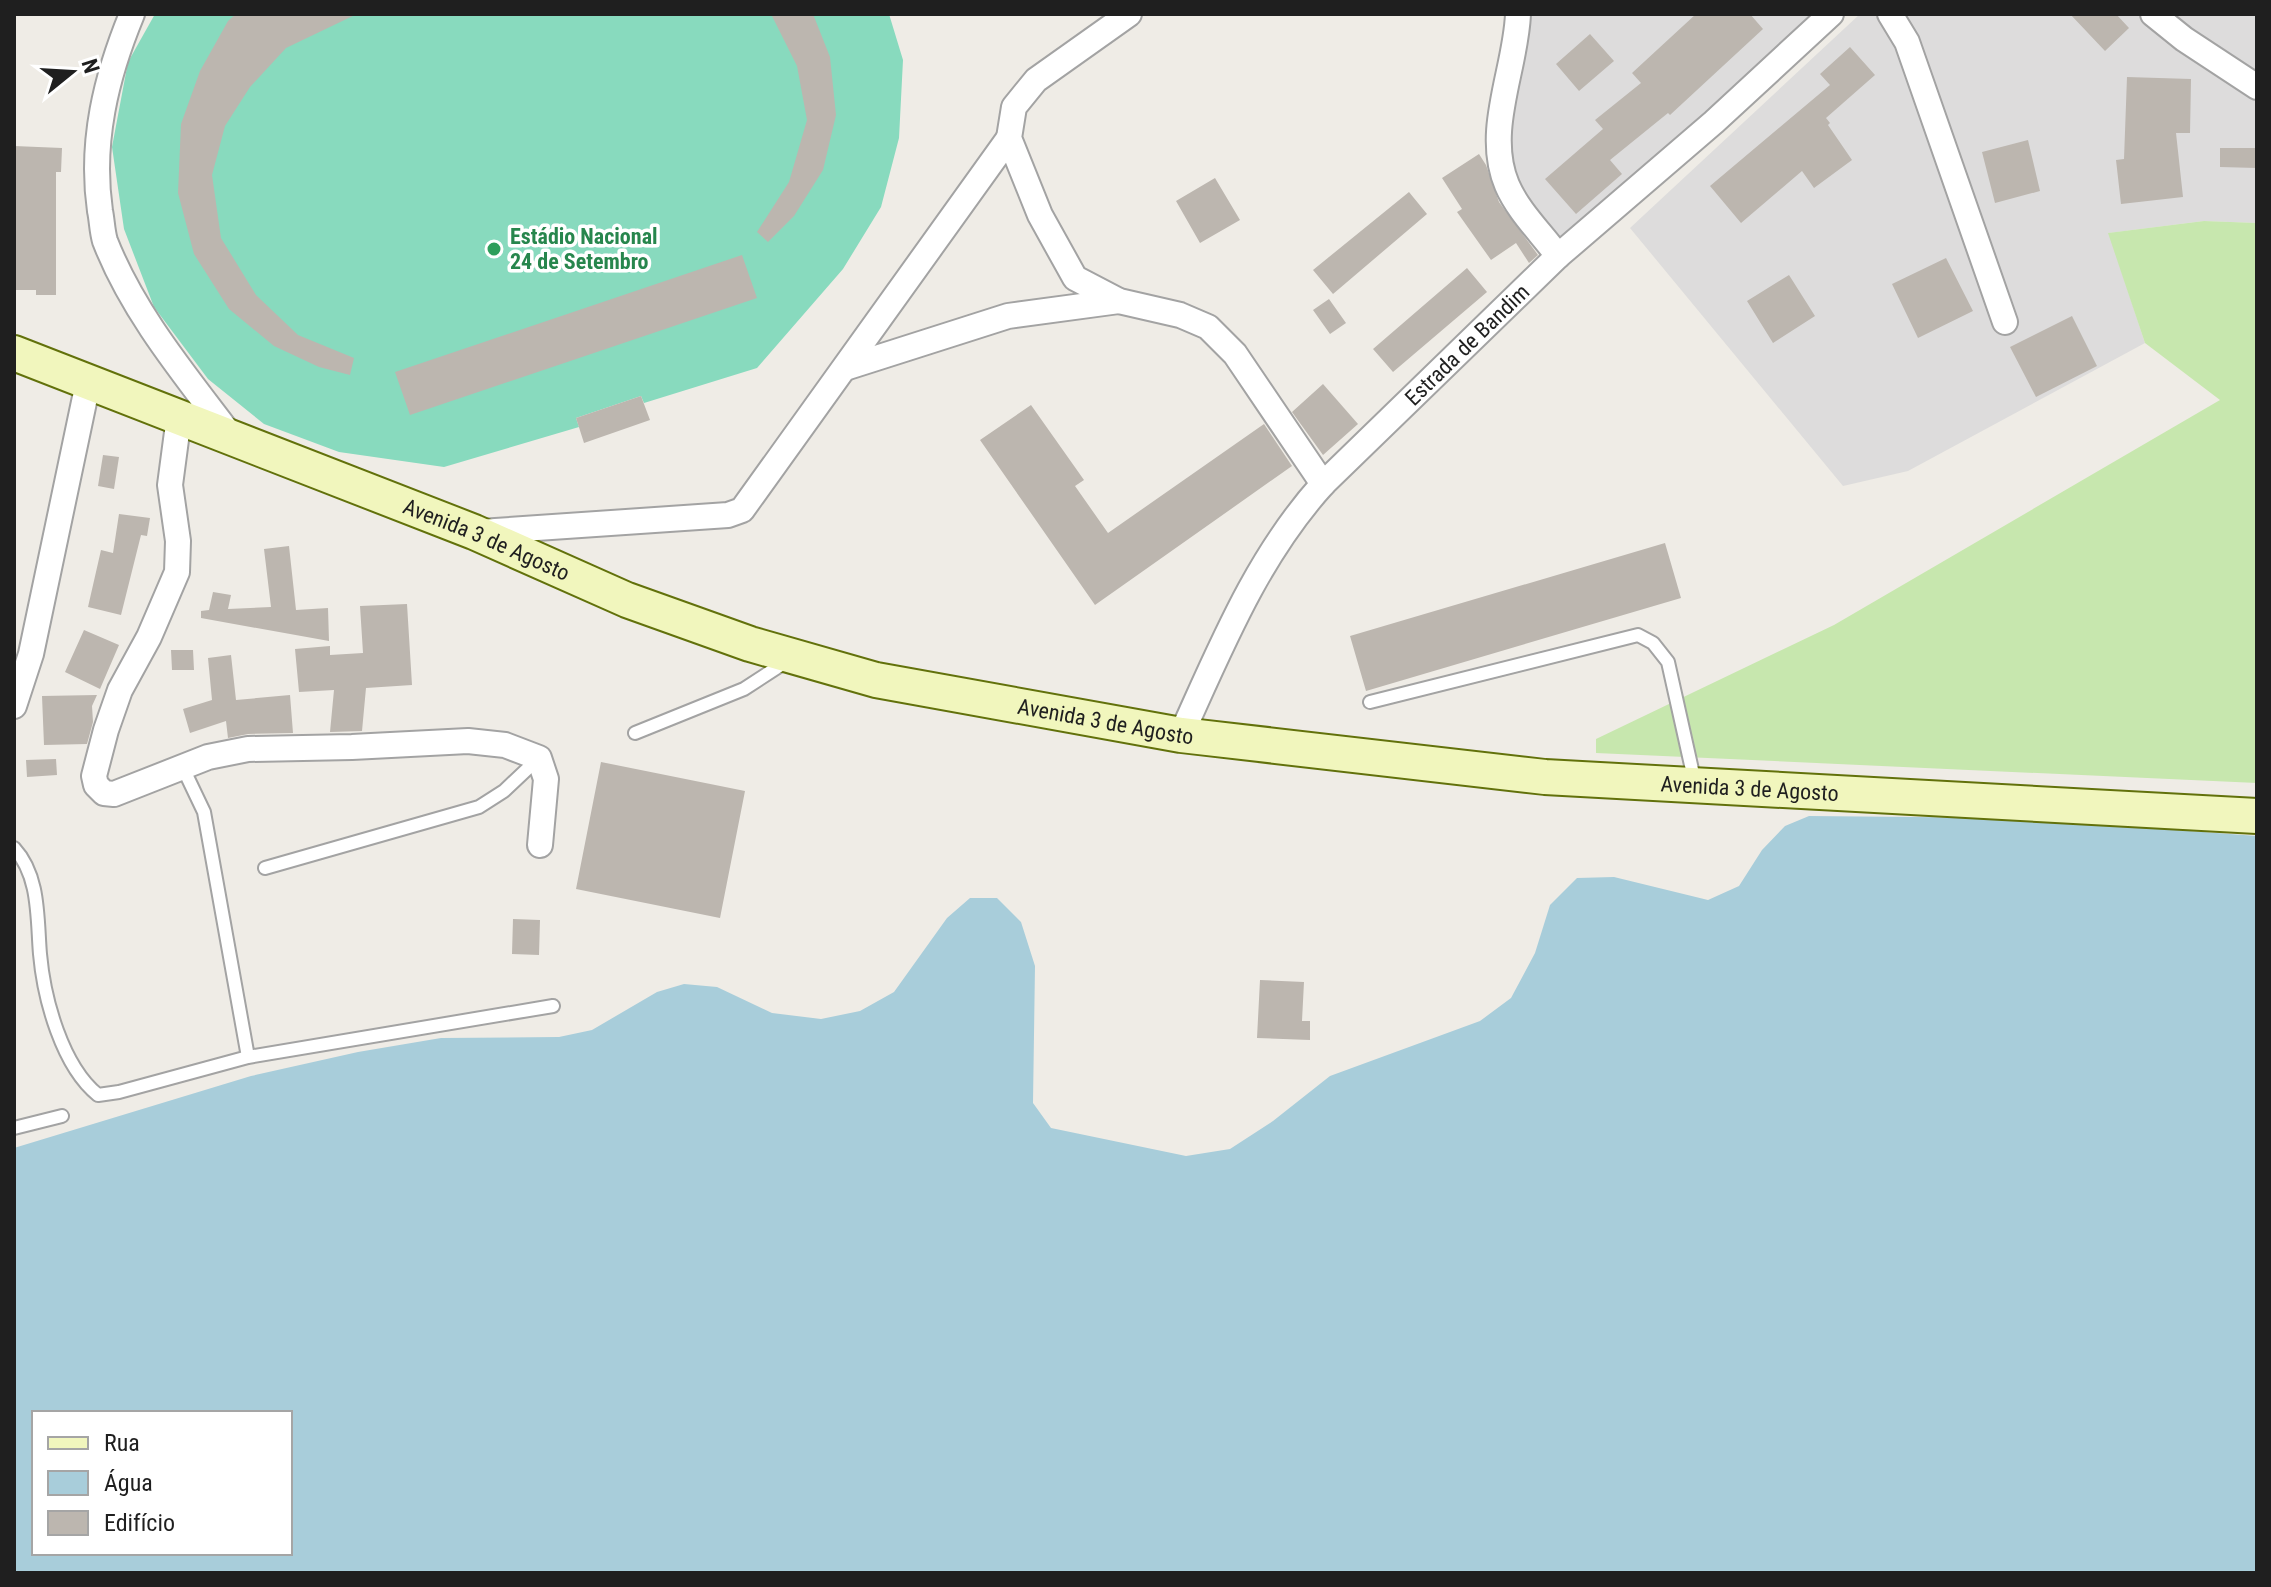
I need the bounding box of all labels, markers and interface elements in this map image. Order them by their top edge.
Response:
north arrow [32,32,112,112]
text: N [77,56,105,76]
place label: Estádio Nacional 24 de Setembro [510,224,658,274]
marker: Estádio Nacional 24 de Setembro [485,240,503,258]
street label: Estrada de Bandim [1400,279,1534,410]
street label: Avenida 3 de Agosto [400,493,574,585]
street label: Avenida 3 de Agosto [1016,693,1195,749]
street label: Avenida 3 de Agosto [1660,771,1839,806]
legend [32,1411,292,1555]
text: Rua [104,1429,140,1457]
text: Água [104,1469,153,1497]
text: Edifício [104,1509,175,1537]

